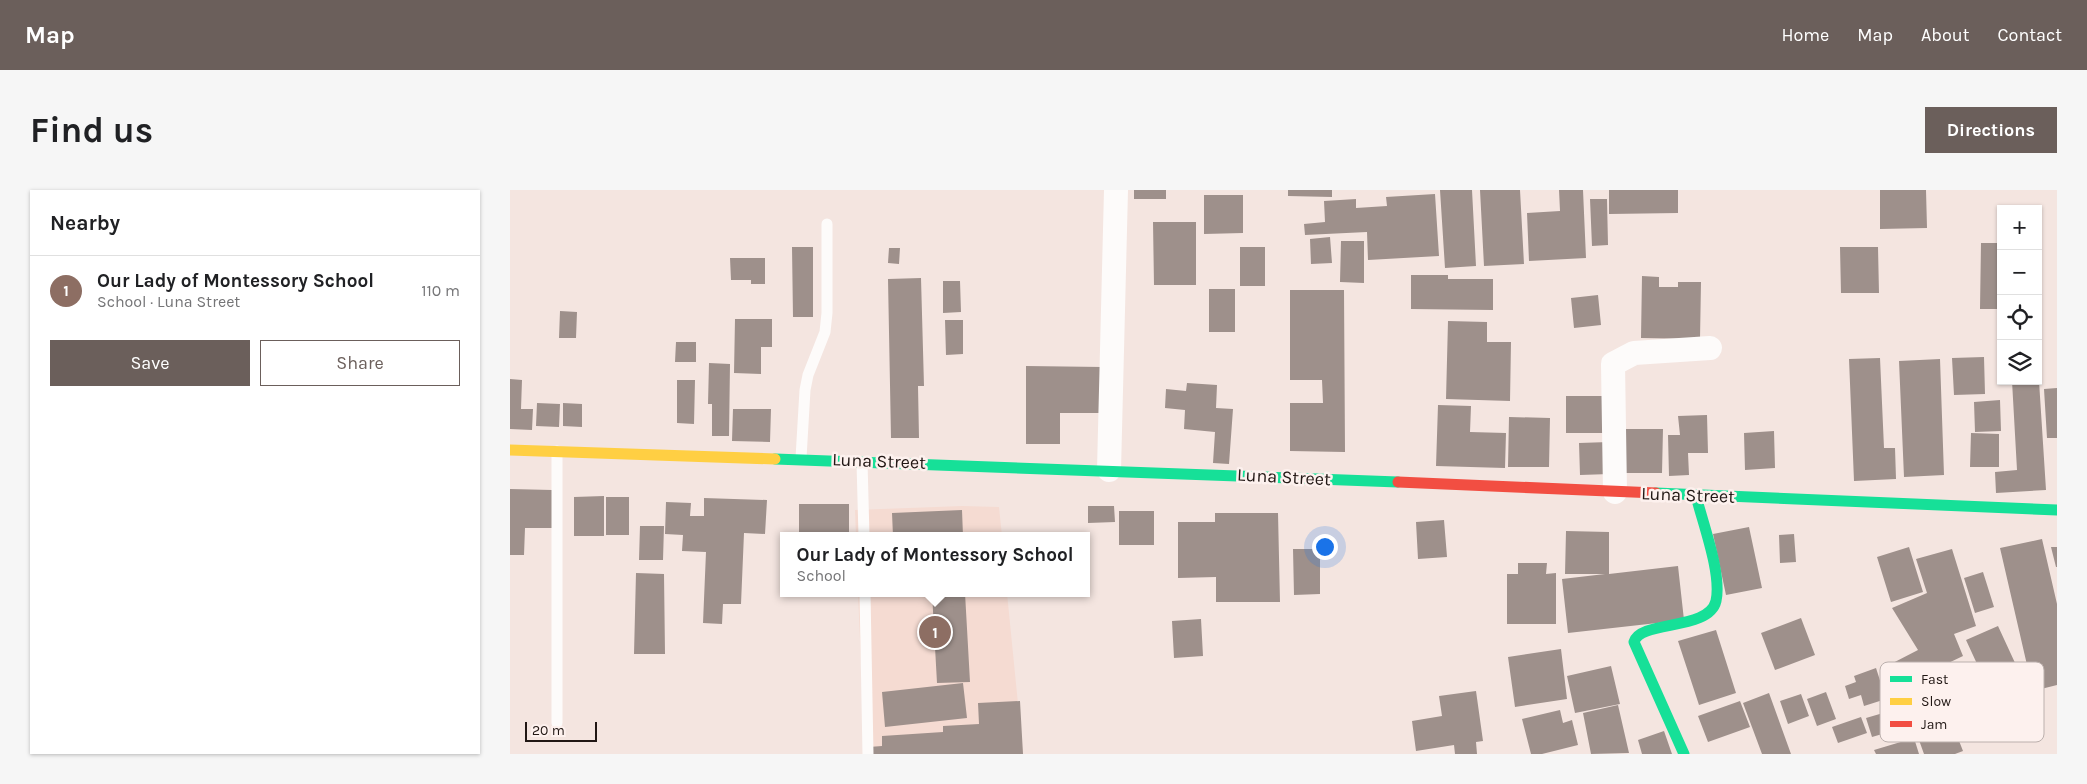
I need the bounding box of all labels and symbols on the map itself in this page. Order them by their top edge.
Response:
street label: Luna Street [832,448,926,474]
street label: Luna Street [1237,464,1332,490]
street label: Luna Street [1641,482,1735,508]
your location [1312,534,1338,560]
pin: 1 [919,613,951,651]
legend [1880,662,2044,742]
text: Fast [1921,671,1948,688]
text: Slow [1921,693,1951,710]
text: Jam [1921,716,1947,733]
scale bar [525,719,598,742]

